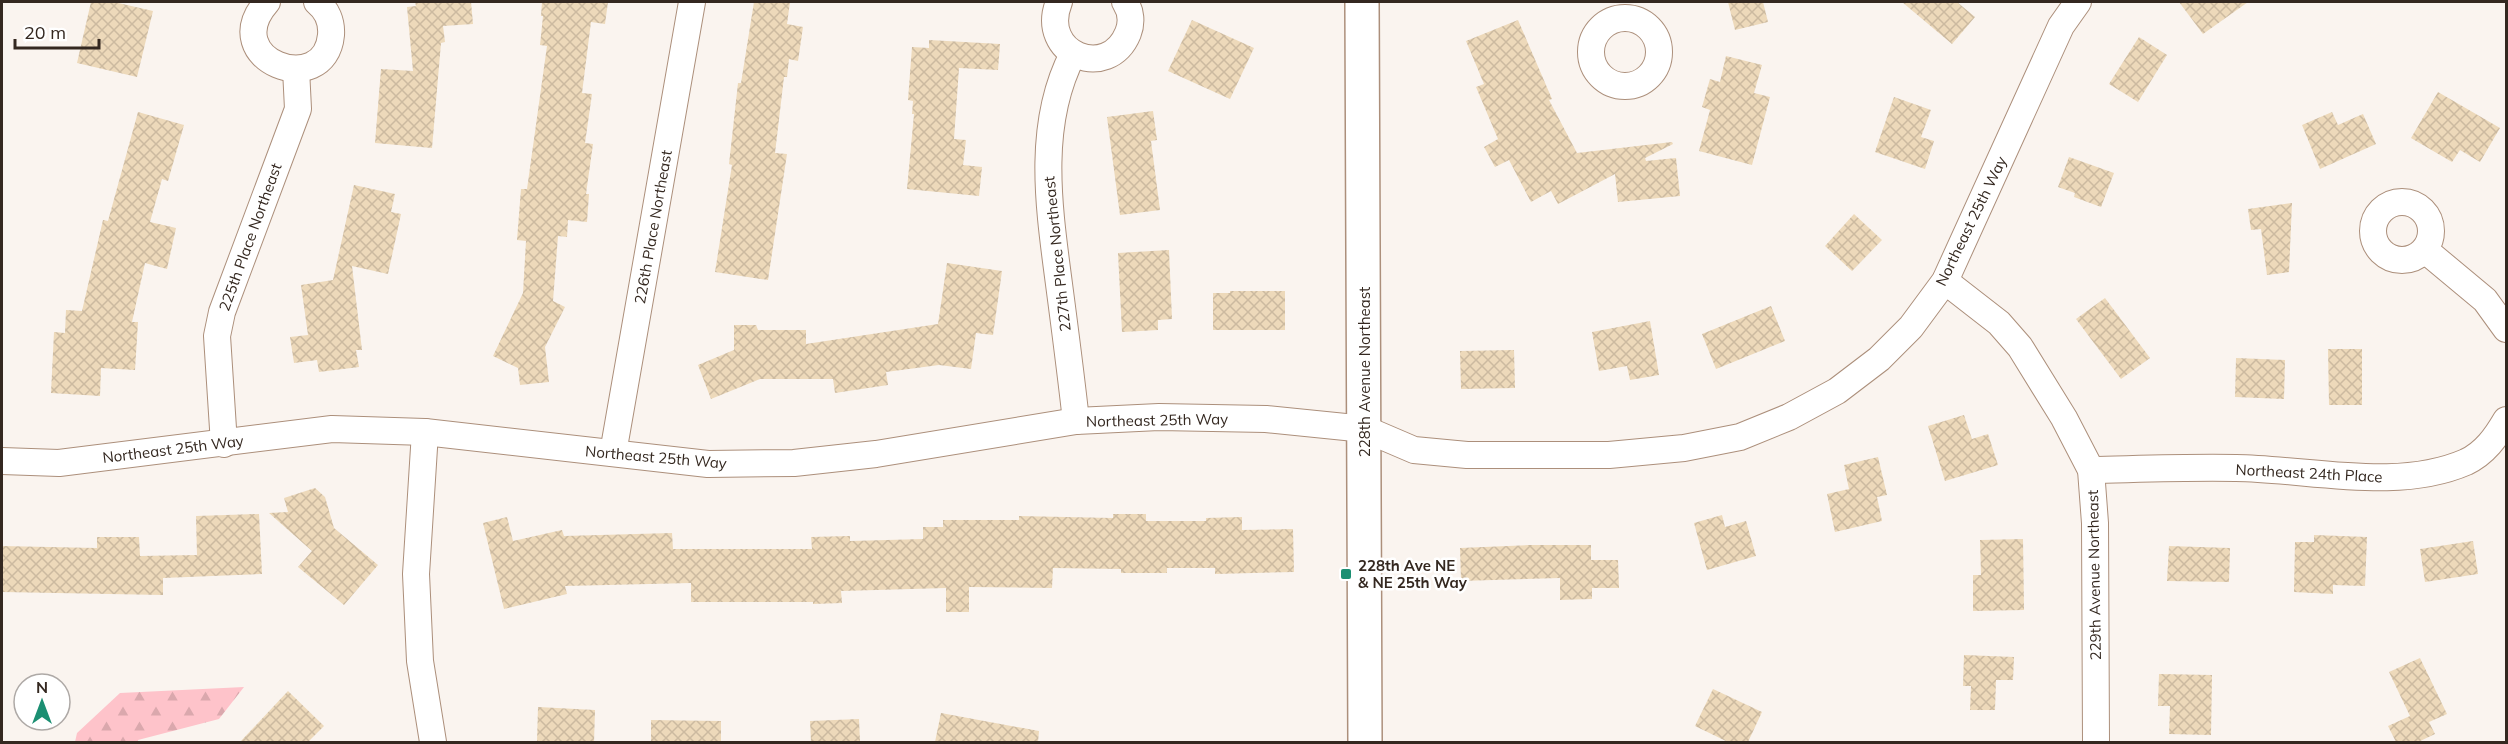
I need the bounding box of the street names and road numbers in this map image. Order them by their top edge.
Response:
street label: 226th Place Northeast [630,148,676,306]
street label: Northeast 25th Way [1931,153,2011,289]
street label: 225th Place Northeast [214,160,286,314]
street label: 227th Place Northeast [1039,175,1075,333]
street label: 228th Avenue Northeast [1355,287,1374,457]
street label: Northeast 25th Way [1086,409,1228,431]
street label: Northeast 25th Way [101,431,245,467]
street label: Northeast 25th Way [584,441,728,473]
street label: Northeast 24th Place [2235,460,2383,486]
street label: 229th Avenue Northeast [2083,490,2105,660]

